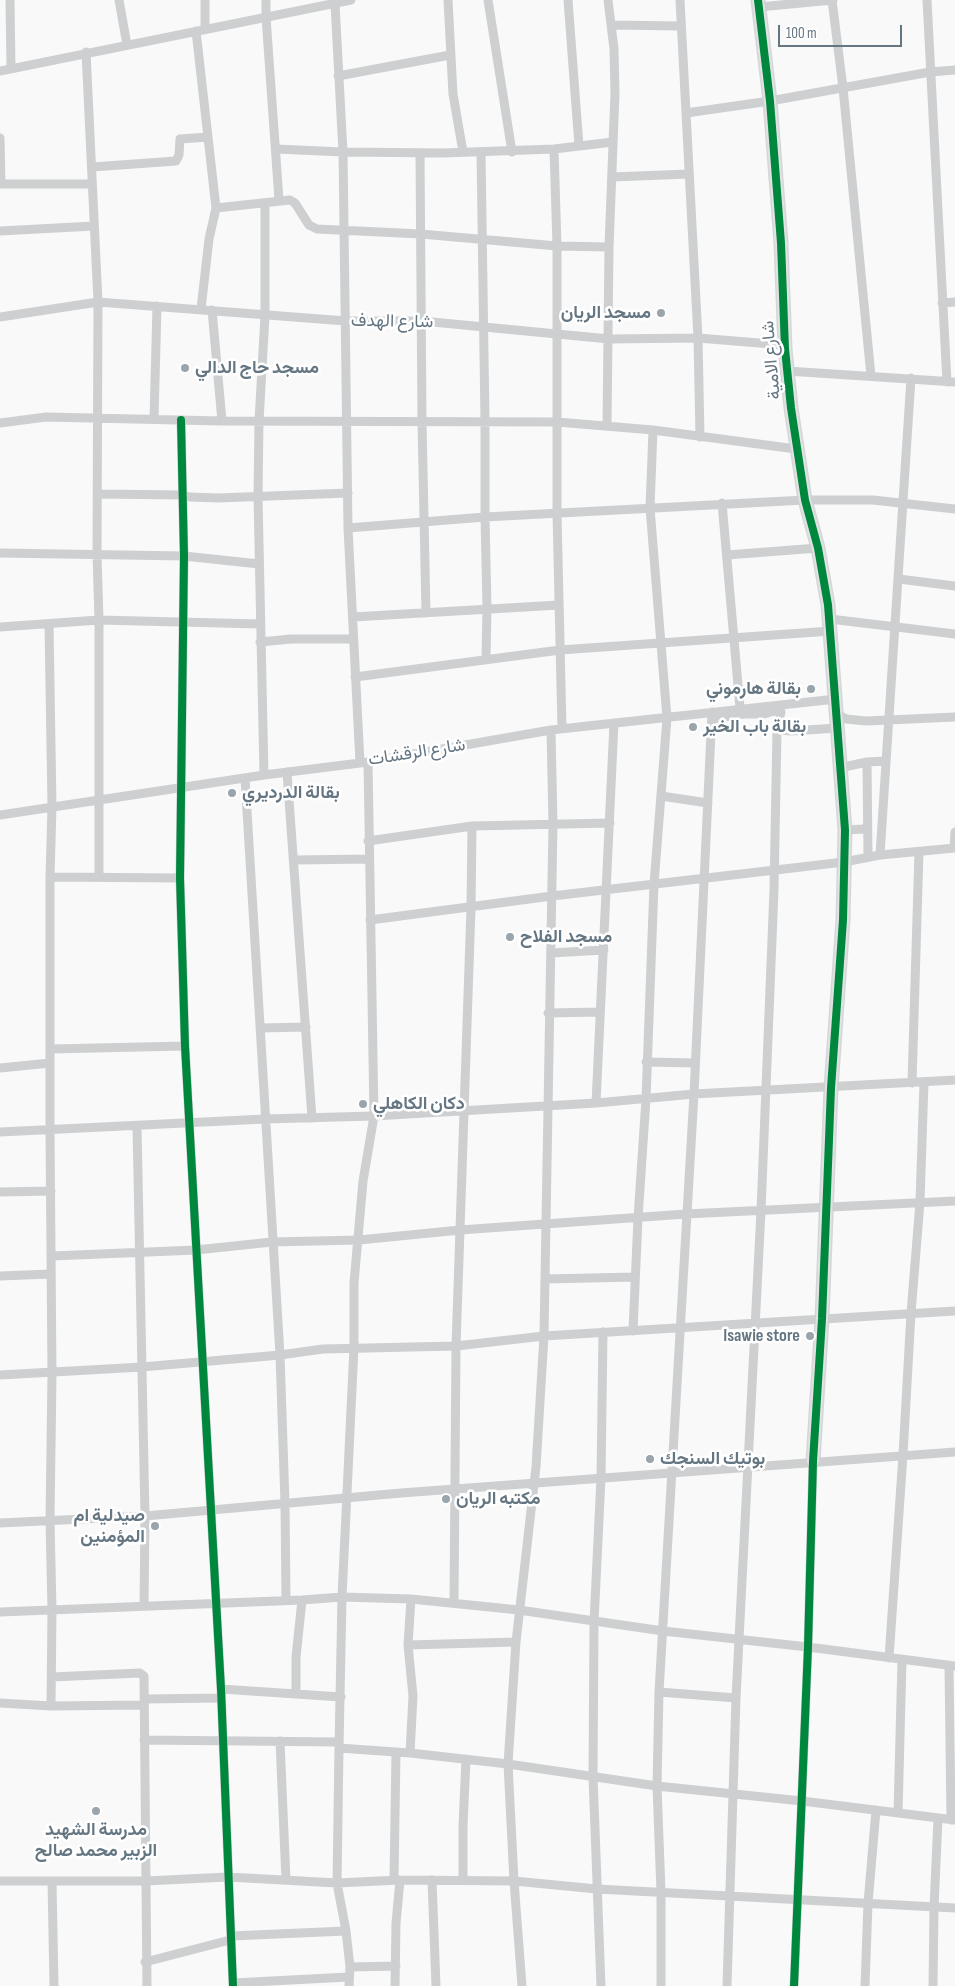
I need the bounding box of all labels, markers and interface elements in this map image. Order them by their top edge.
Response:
scale bar [780,15,904,47]
text: 100 m [786,24,817,43]
place label: مسجد الريان [561,302,651,324]
marker: مسجد الريان [655,307,667,319]
street label: شارع الهدف [351,310,433,334]
street label: شارع الامية [758,320,786,400]
place label: مسجد حاج الدالي [195,357,319,379]
marker: مسجد حاج الدالي [179,362,191,374]
place label: بقالة هارموني [706,678,801,700]
marker: بقالة هارموني [805,683,817,695]
place label: بقالة باب الخير [703,716,806,738]
marker: بقالة باب الخير [687,721,699,733]
street label: شارع الرقشات [367,735,467,771]
place label: بقالة الدرديري [242,782,340,804]
marker: بقالة الدرديري [226,787,238,799]
place label: مسجد الفلاح [520,926,612,948]
marker: مسجد الفلاح [504,931,516,943]
place label: دكان الكاهلي [373,1093,465,1115]
marker: دكان الكاهلي [357,1098,369,1110]
place label: Isawie store [723,1325,800,1347]
marker: Isawie store [804,1330,816,1342]
place label: بوتيك السنجك [660,1448,765,1470]
marker: بوتيك السنجك [644,1453,656,1465]
place label: مكتبه الريان [456,1488,541,1510]
marker: مكتبه الريان [440,1493,452,1505]
place label: صيدلية ام المؤمنين [73,1505,145,1548]
marker: صيدلية ام المؤمنين [149,1520,161,1532]
marker: مدرسة الشهيد الزبير محمد صالح [90,1805,102,1817]
place label: مدرسة الشهيد الزبير محمد صالح [35,1819,157,1862]

